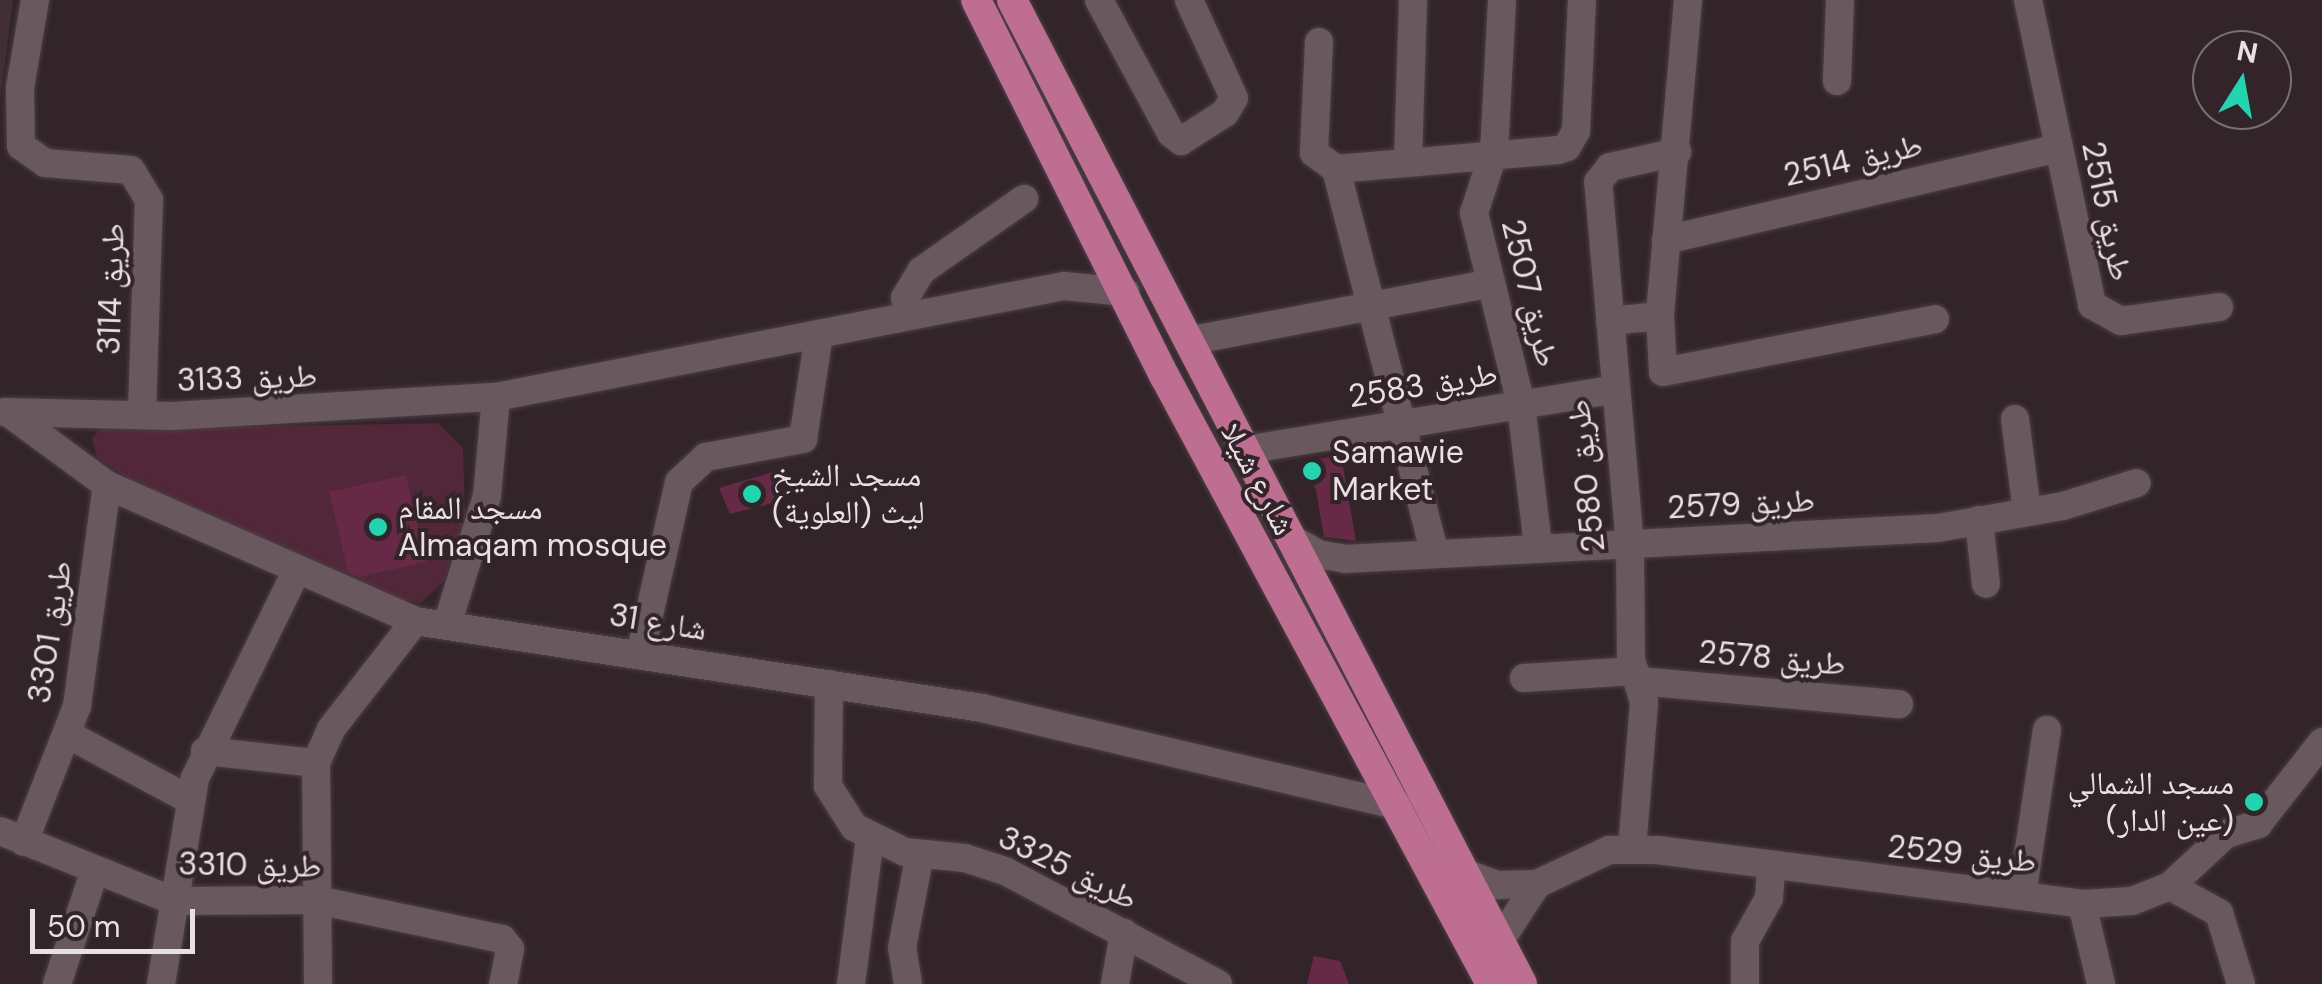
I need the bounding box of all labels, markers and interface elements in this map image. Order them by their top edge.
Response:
north arrow [2192,30,2292,130]
text: N [2234,32,2261,72]
street label: طريق 2514 [1780,125,1926,195]
street label: طريق 2515 [2074,138,2140,284]
street label: طريق 2507 [1493,215,1567,371]
street label: طريق 3114 [90,222,132,356]
street label: طريق 2583 [1346,354,1500,416]
street label: طريق 3133 [176,356,318,400]
street label: طريق 2580 [1559,398,1613,554]
street label: شارع شيلا [1213,416,1303,542]
place label: Samawie Market [1332,434,1464,509]
place label: مسجد الشيخ ليث (العلوية) [772,457,925,532]
marker: Samawie Market [1301,460,1323,482]
street label: طريق 2579 [1666,481,1816,527]
marker: مسجد الشيخ ليث (العلوية) [741,483,763,505]
place label: مسجد المقام Almaqam mosque [398,490,667,565]
marker: مسجد المقام Almaqam mosque [367,516,389,538]
street label: طريق 3301 [20,558,80,706]
street label: شارع 31 [607,595,709,649]
street label: طريق 2578 [1697,632,1847,684]
place label: مسجد الشمالي (عين الدار) [2068,765,2234,840]
marker: مسجد الشمالي (عين الدار) [2243,791,2265,813]
street label: طريق 3325 [992,818,1144,918]
street label: طريق 2529 [1886,827,2038,881]
street label: طريق 3310 [178,845,322,885]
scale bar [35,889,200,951]
text: 50 m [47,907,121,946]

